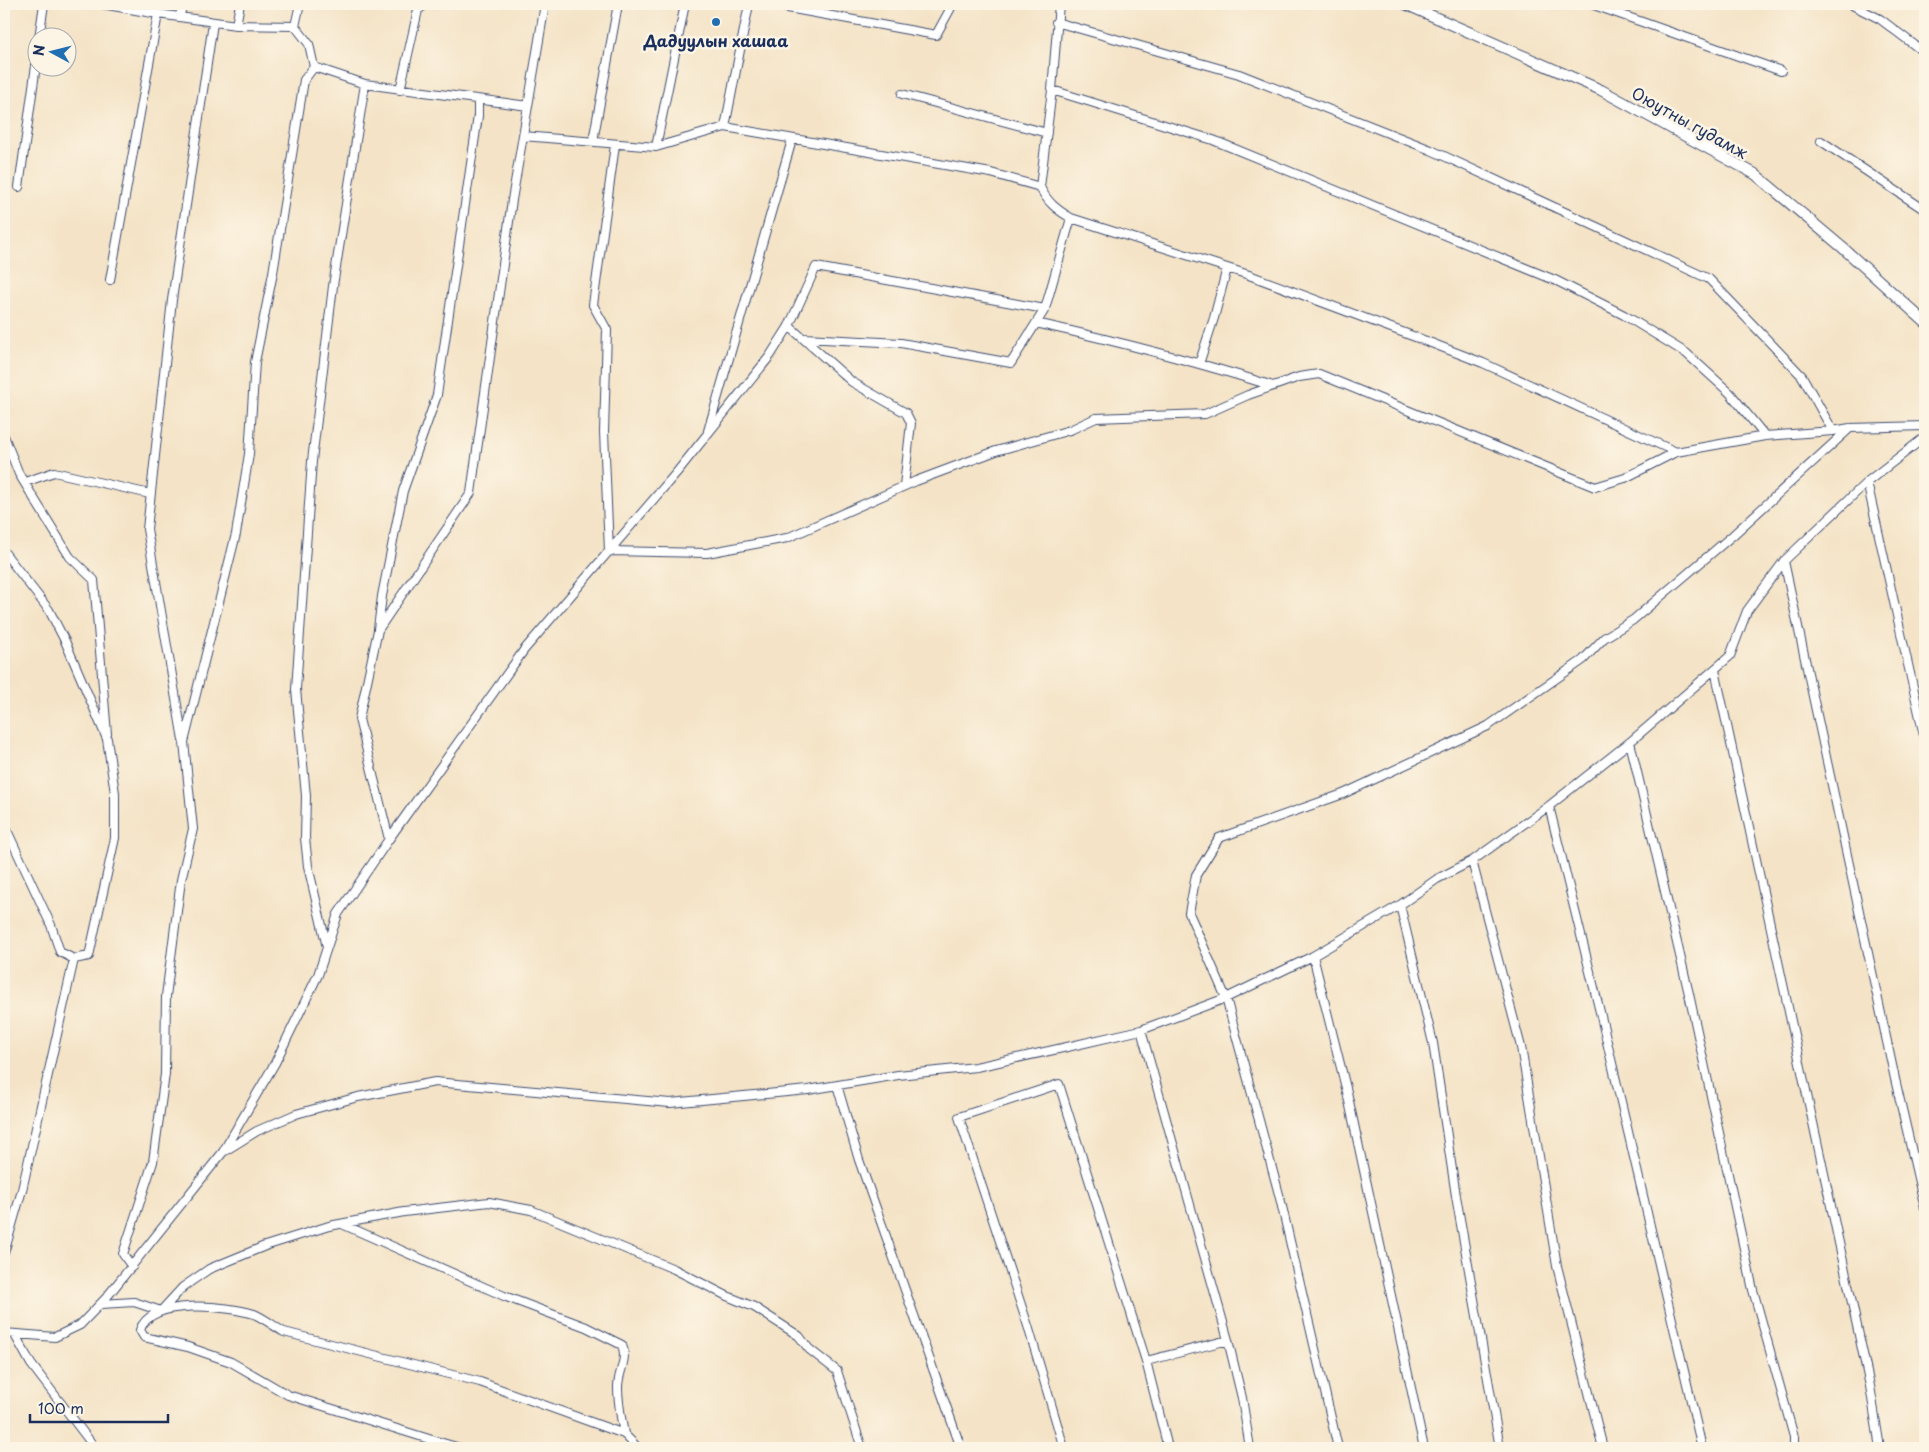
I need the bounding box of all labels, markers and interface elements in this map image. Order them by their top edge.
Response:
marker: Дадуулын хашаа [710,16,722,28]
north arrow [28,28,78,78]
place label: Дадуулын хашаа [643,28,788,52]
text: N [28,44,50,57]
street label: Оюутны гудамж [1628,80,1753,164]
scale bar [30,1392,168,1424]
text: 100 m [38,1396,84,1419]

